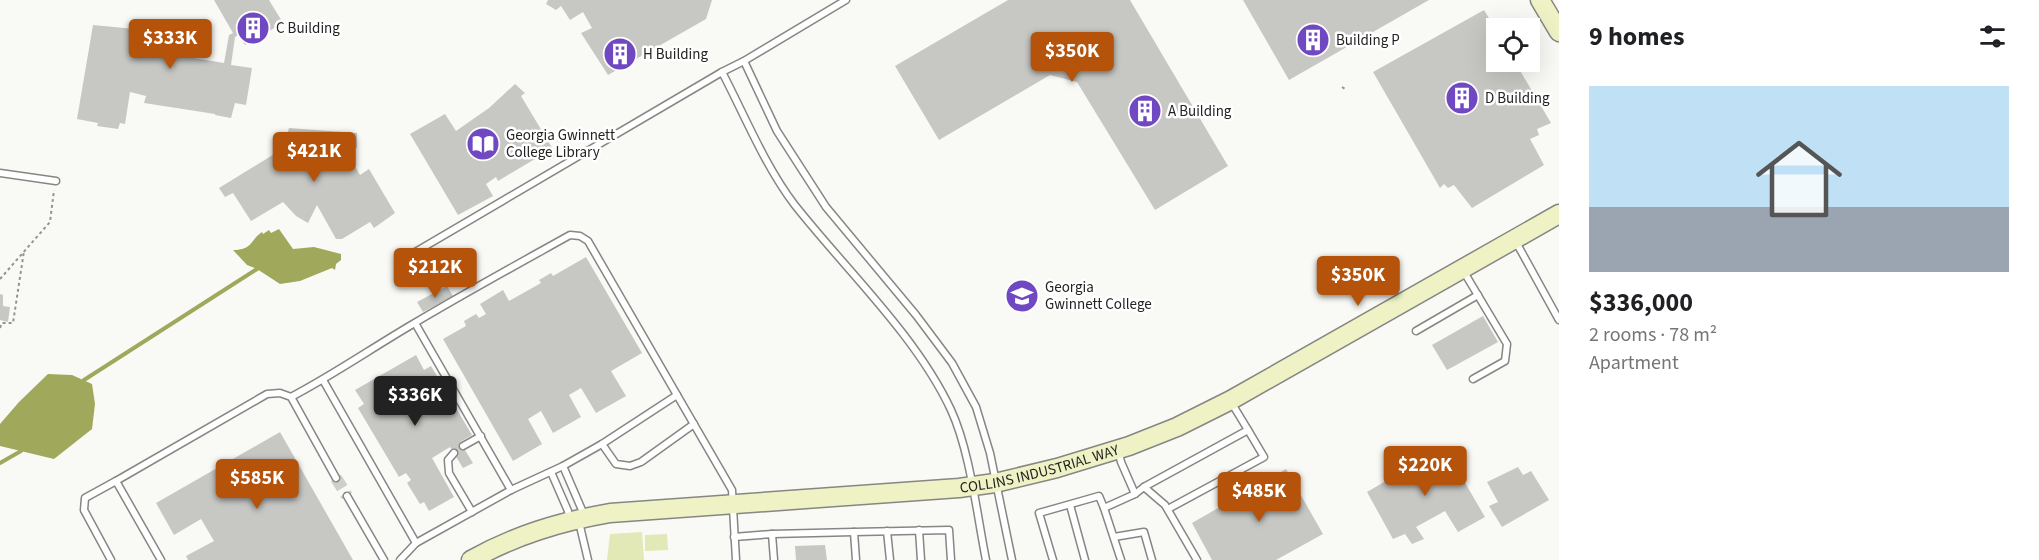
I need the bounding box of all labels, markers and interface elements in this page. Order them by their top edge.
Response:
building icon: C Building [235,10,271,46]
place label: C Building [276,18,340,39]
map controls [1486,18,1540,72]
button: locate [1486,18,1540,72]
text: 9 homes [1589,18,1684,55]
pin: $333K [128,19,212,70]
icon: filters [1976,20,2009,53]
building icon: Building P [1295,22,1331,58]
text: $333K [143,24,197,52]
place label: Building P [1336,30,1400,51]
pin: $350K [1030,32,1114,83]
building icon: H Building [602,36,638,72]
text: $350K [1045,37,1099,65]
place label: H Building [643,44,708,65]
building icon: D Building [1444,80,1480,116]
place label: D Building [1485,88,1550,109]
building icon: A Building [1127,93,1163,129]
place label: A Building [1168,101,1232,122]
place label: Georgia Gwinnett College Library [506,125,615,163]
icon: home [1745,125,1853,233]
library icon: Georgia Gwinnett College Library [465,126,501,162]
pin: $421K [272,132,356,183]
text: $421K [287,137,341,165]
pin: $212K [393,248,477,299]
text: $212K [408,253,462,281]
pin: $350K [1316,256,1400,307]
text: $350K [1331,261,1385,289]
place label: Georgia Gwinnett College [1045,277,1152,315]
school or university icon: Georgia Gwinnett College [1004,278,1040,314]
text: $336,000 [1589,284,1693,321]
text: 2 rooms · 78 m² [1589,321,1717,349]
text: Apartment [1589,349,1679,377]
pin: $336K [373,376,457,427]
text: $336K [388,381,442,409]
street label: COLLINS INDUSTRIAL WAY [959,439,1122,499]
pin: $220K [1383,446,1467,497]
text: $220K [1398,451,1452,479]
pin: $585K [215,459,299,510]
text: $585K [230,464,284,492]
pin: $485K [1217,472,1301,523]
text: $485K [1232,477,1286,505]

